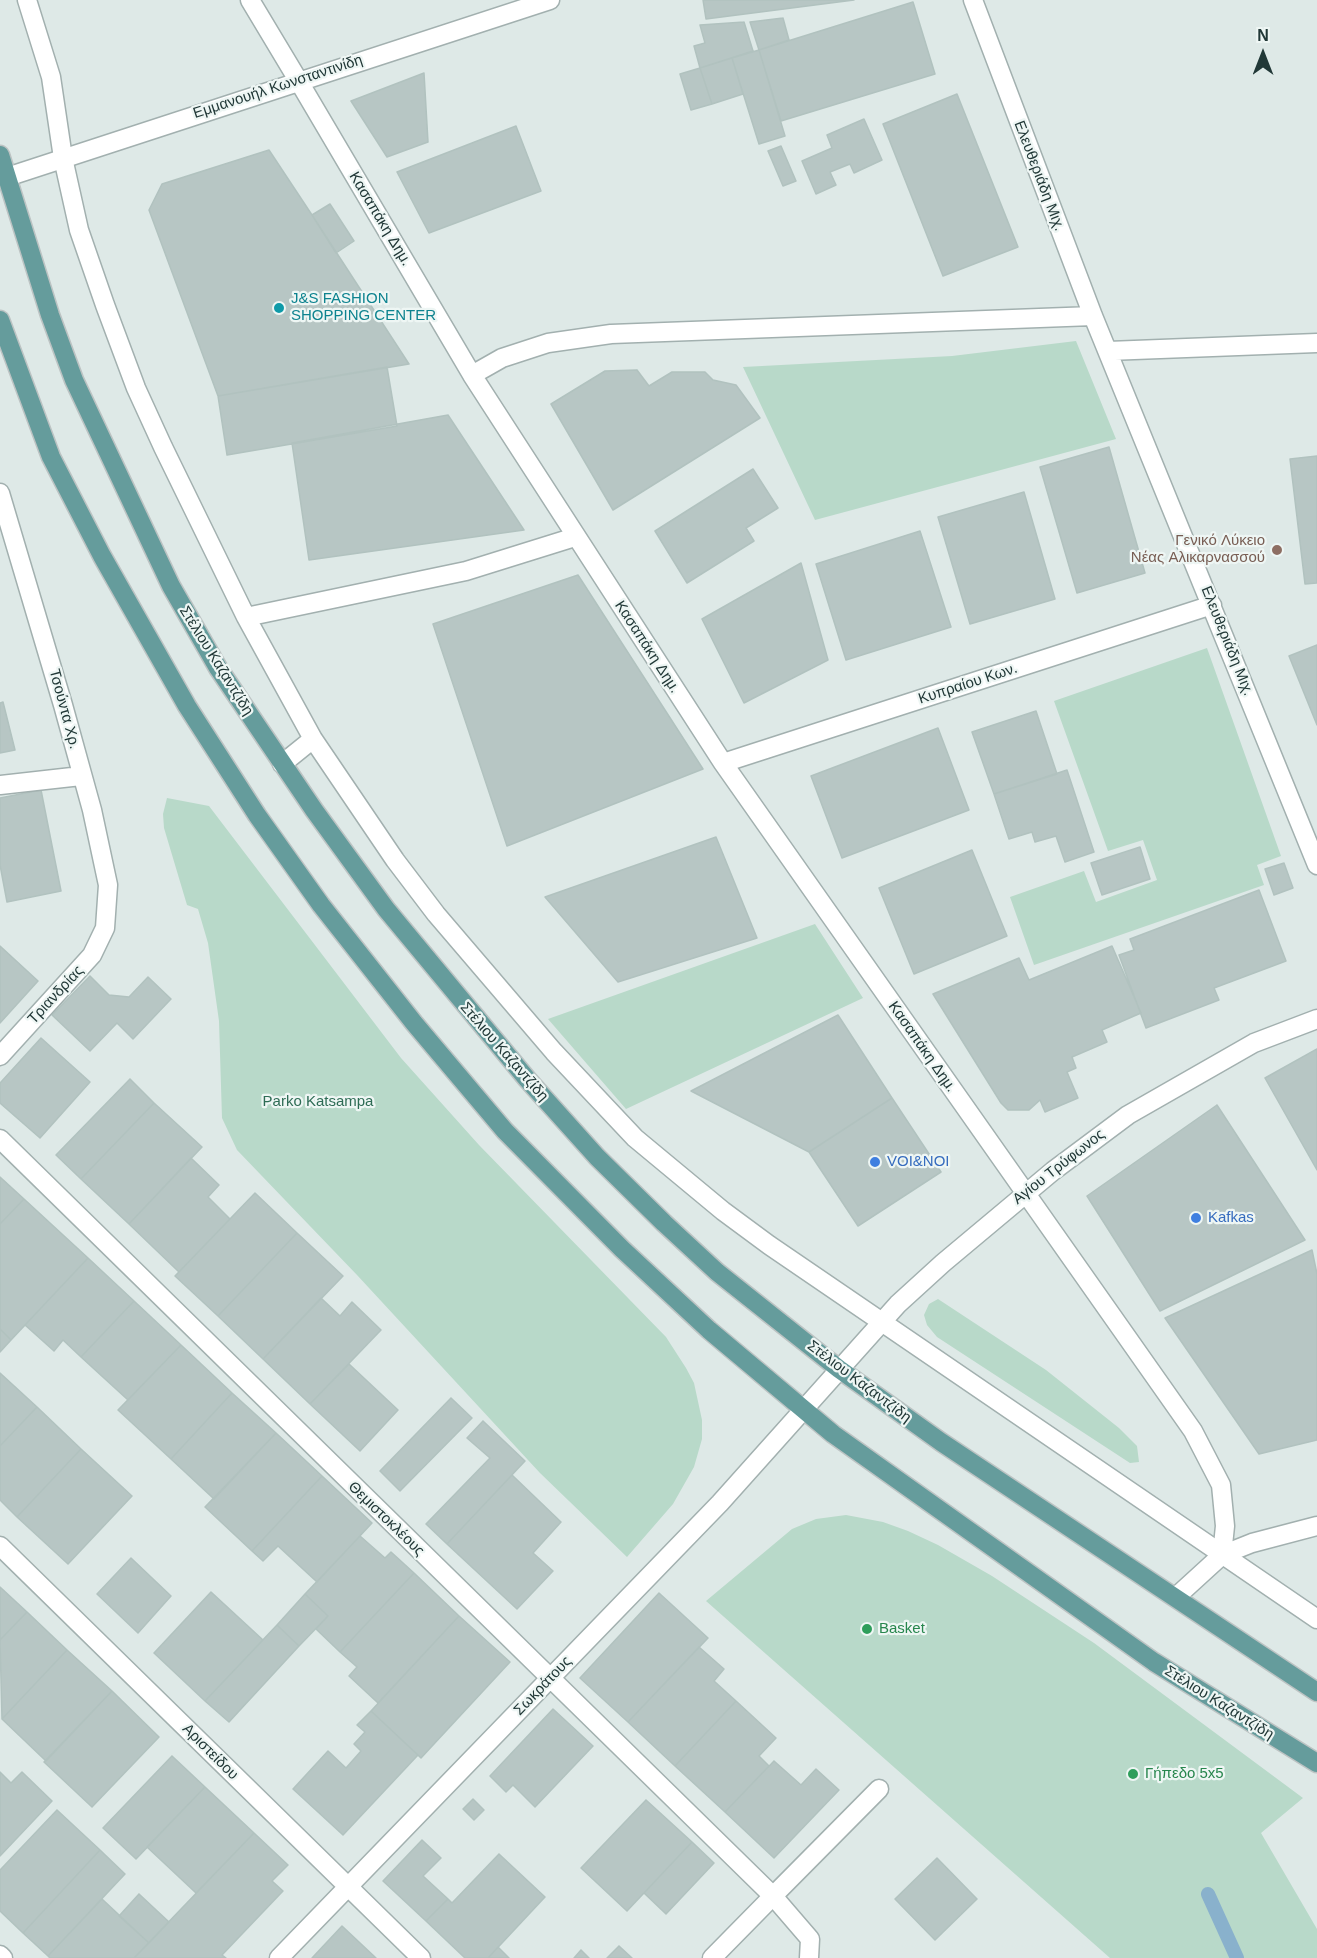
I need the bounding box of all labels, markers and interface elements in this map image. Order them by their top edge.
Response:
north arrow [1233,24,1293,84]
text: N [1257,27,1269,44]
street label: Εμμανουήλ Κωνσταντινίδη [191,51,365,123]
street label: Ελευθεριάδη Μιχ. [1010,118,1068,234]
street label: Κασαπάκη Δημ. [345,169,415,269]
place label: J&S FASHION SHOPPING CENTER [291,290,436,325]
marker: J&S FASHION SHOPPING CENTER [272,301,286,315]
place label: Γενικό Λύκειο Νέας Αλικαρνασσού [1131,532,1265,567]
marker: Γενικό Λύκειο Νέας Αλικαρνασσού [1270,543,1284,557]
street label: Ελευθεριάδη Μιχ. [1197,584,1257,698]
street label: Κασαπάκη Δημ. [610,597,684,697]
street label: Στέλιου Καζαντζίδη [175,603,257,719]
street label: Κυπραίου Κων. [916,660,1020,708]
street label: Τσούντα Χρ. [45,667,83,751]
street label: Τριανδρίας [24,962,88,1028]
street label: Κασαπάκη Δημ. [884,998,960,1096]
street label: Στέλιου Καζαντζίδη [456,999,552,1105]
park label: Parko Katsampa [263,1093,373,1111]
street label: Αγίου Τρύφωνος [1009,1126,1109,1208]
place label: VOI&NOI [887,1153,950,1171]
marker: VOI&NOI [868,1155,882,1169]
place label: Kafkas [1208,1209,1254,1227]
marker: Kafkas [1189,1211,1203,1225]
street label: Στέλιου Καζαντζίδη [804,1337,914,1427]
street label: Θεμιστοκλέους [344,1478,428,1560]
place label: Basket [879,1620,925,1638]
marker: Basket [860,1622,874,1636]
street label: Σωκράτους [510,1653,576,1719]
street label: Στέλιου Καζαντζίδη [1161,1662,1277,1744]
street label: Αριστείδου [178,1720,242,1784]
place label: Γήπεδο 5x5 [1145,1765,1224,1783]
marker: Γήπεδο 5x5 [1126,1767,1140,1781]

